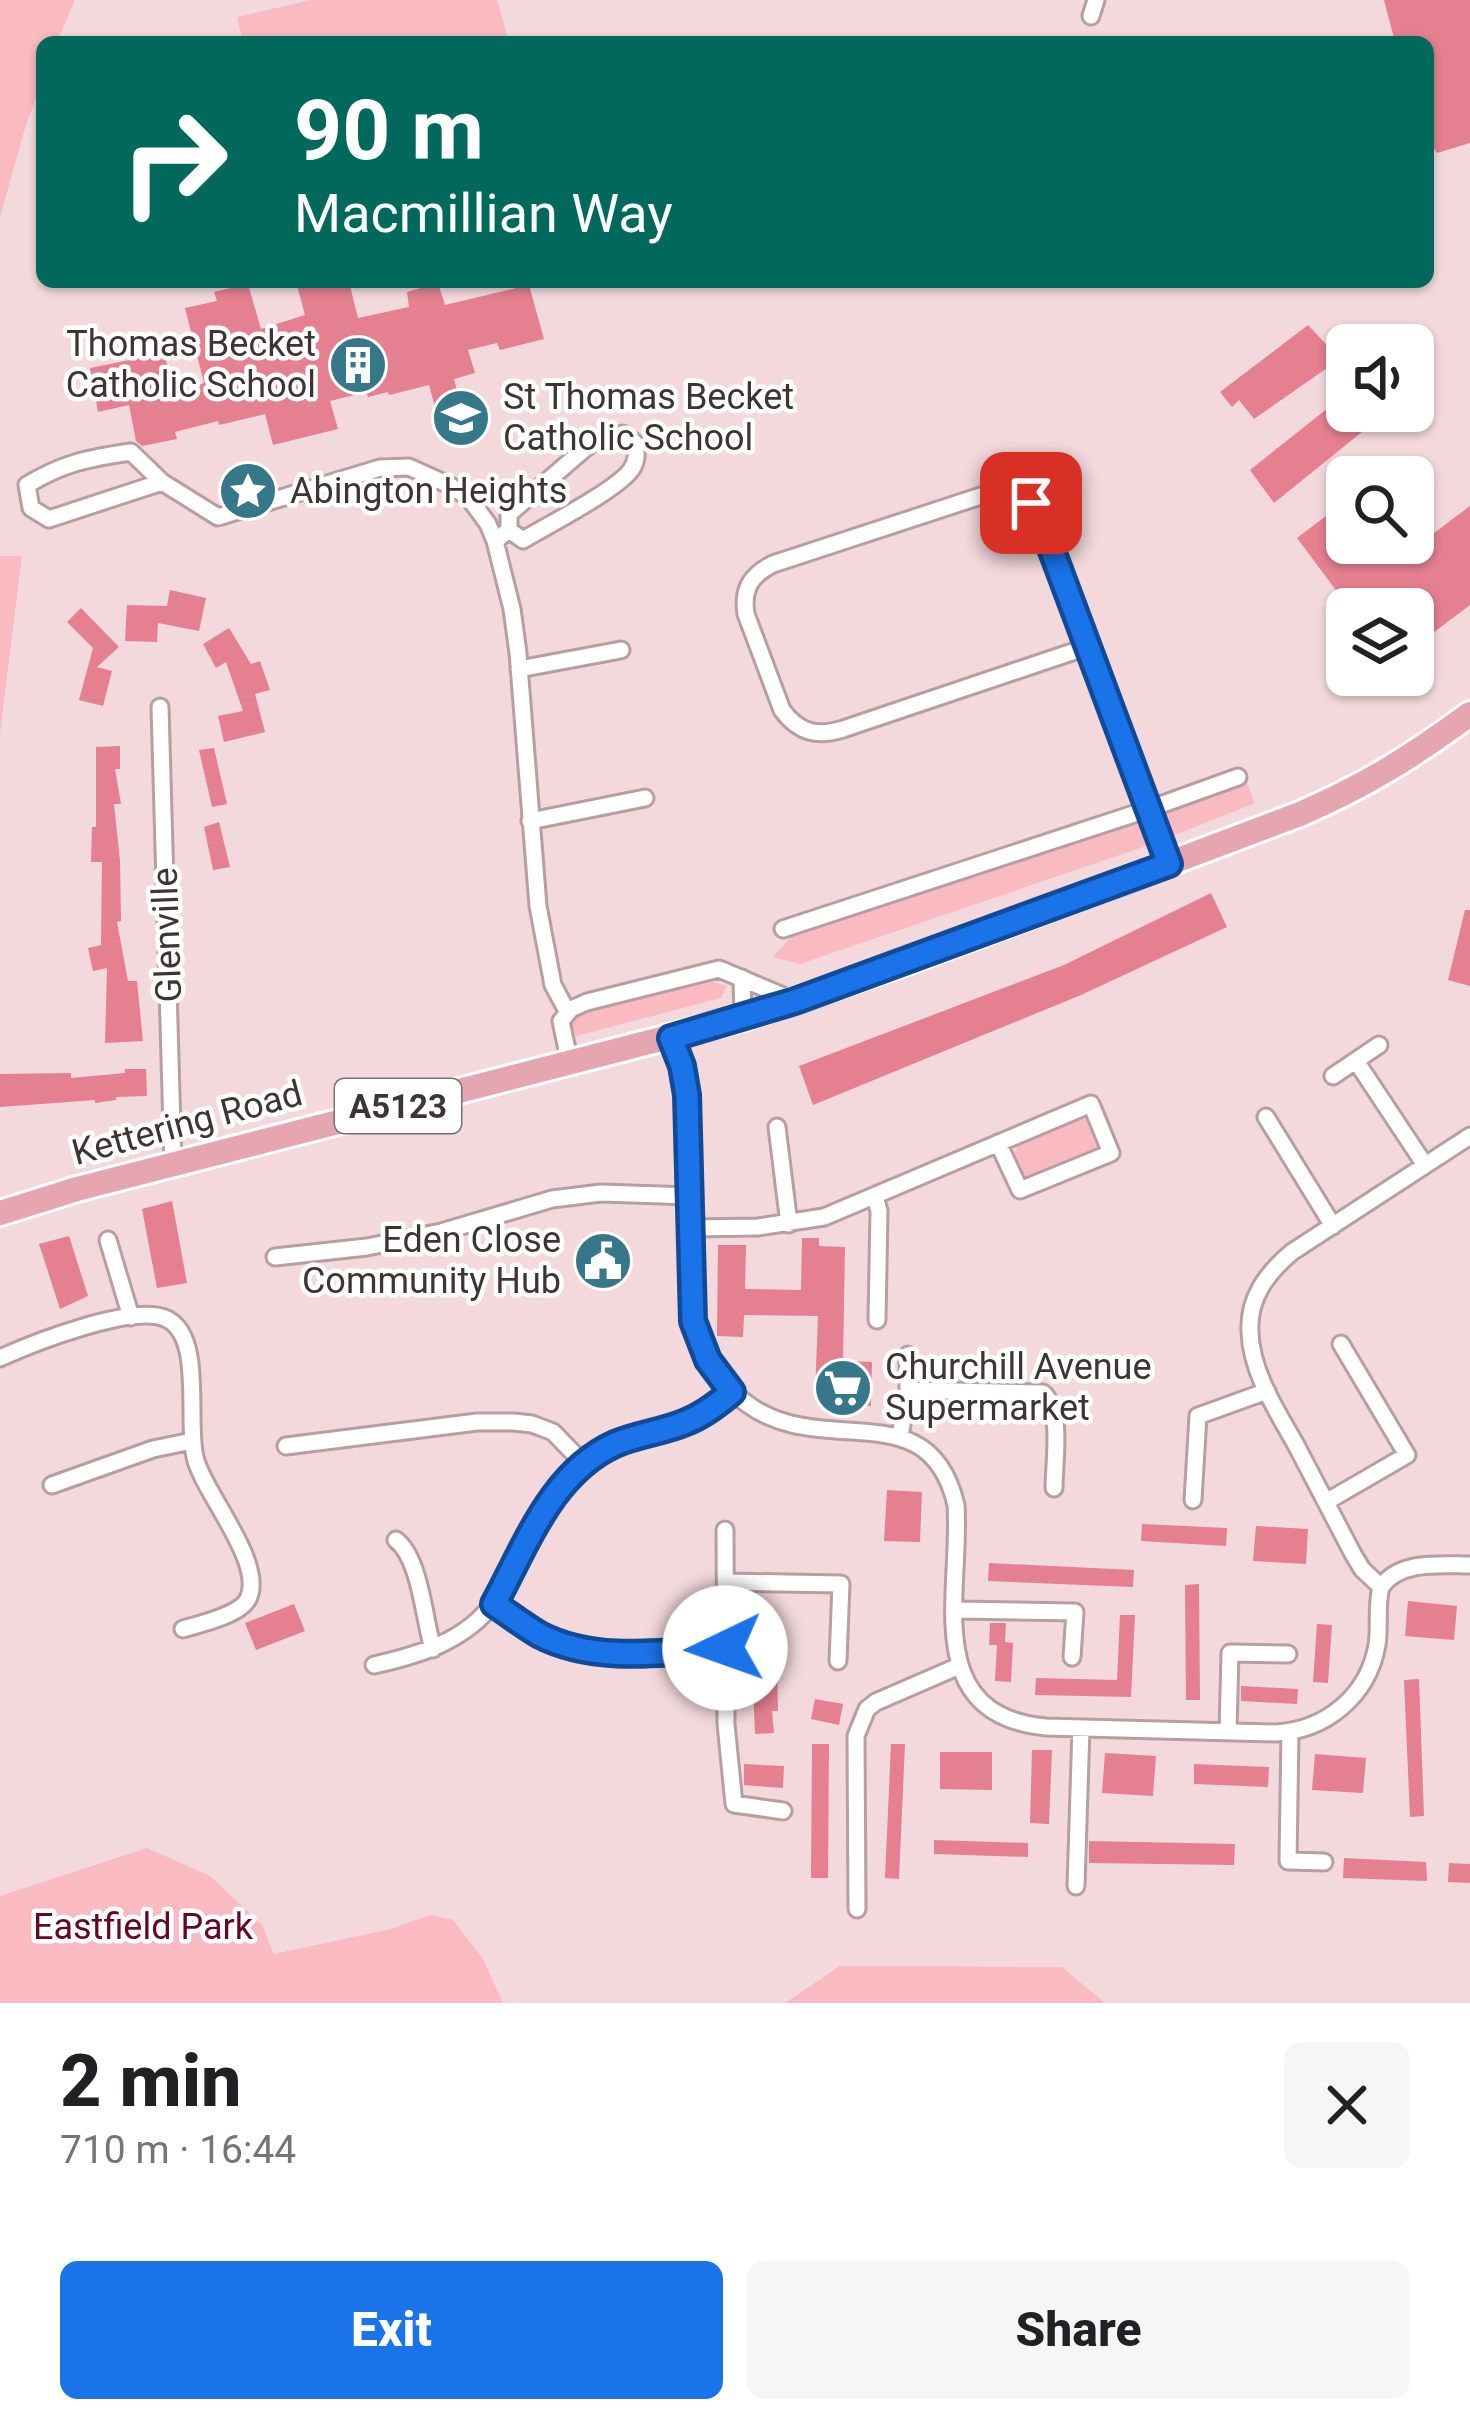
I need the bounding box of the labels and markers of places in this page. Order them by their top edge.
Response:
place label: Thomas Becket Catholic School [66,323,316,406]
building icon: Thomas Becket Catholic School [327,334,389,396]
place label: St Thomas Becket Catholic School [503,376,794,459]
school or university icon: St Thomas Becket Catholic School [430,387,492,449]
pin [980,452,1082,554]
place icon: Abington Heights [217,460,279,522]
place label: Abington Heights [290,470,567,512]
place label: Eden Close Community Hub [302,1219,561,1302]
public building icon: Eden Close Community Hub [572,1230,634,1292]
place label: Churchill Avenue Supermarket [885,1346,1152,1429]
supermarket icon: Churchill Avenue Supermarket [812,1357,874,1419]

